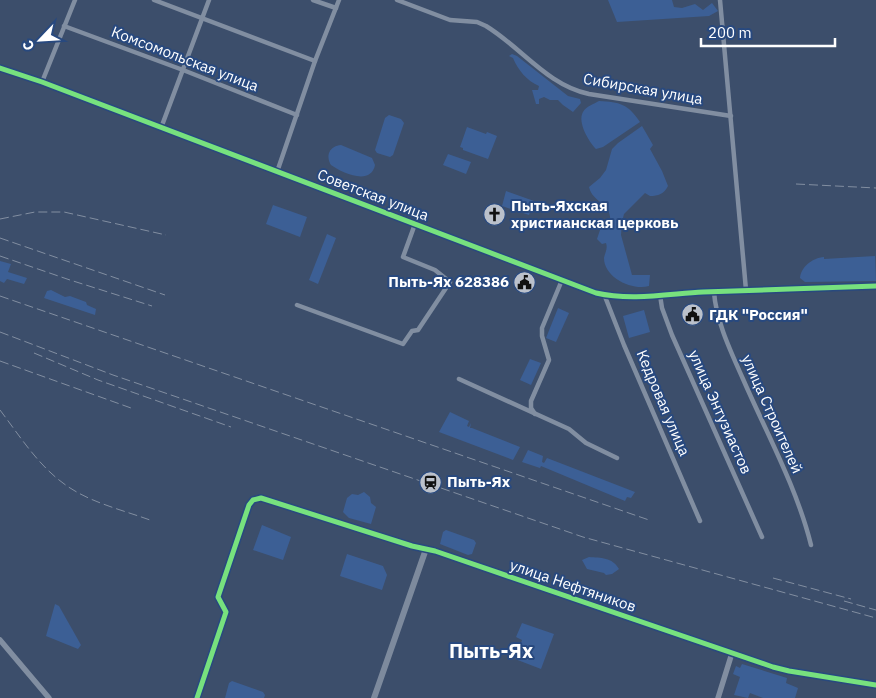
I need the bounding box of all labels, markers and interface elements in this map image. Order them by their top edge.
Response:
north arrow [15,15,65,65]
scale bar [701,15,835,47]
street label: Комсомольская улица [109,22,261,95]
text: 200 m [708,23,752,42]
text: С [18,38,38,53]
street label: Сибирская улица [582,69,704,108]
street label: Советская улица [315,165,432,225]
place label: Пыть-Яхская христианская церковь [511,196,679,232]
church icon: Пыть-Яхская христианская церковь [483,203,507,227]
public building icon: Пыть-Ях 628386 [513,270,537,294]
place label: Пыть-Ях 628386 [388,272,509,291]
public building icon: ГДК "Россия" [681,303,705,327]
place label: ГДК "Россия" [709,305,808,324]
street label: Кедровая улица [633,347,694,459]
street label: улица Энтузиастов [685,347,756,477]
street label: улица Строителей [738,351,807,476]
station icon: Пыть-Ях [419,470,443,494]
place label: Пыть-Ях [447,472,511,491]
street label: улица Нефтяников [507,555,639,616]
district label: Пыть-Ях [449,637,533,664]

